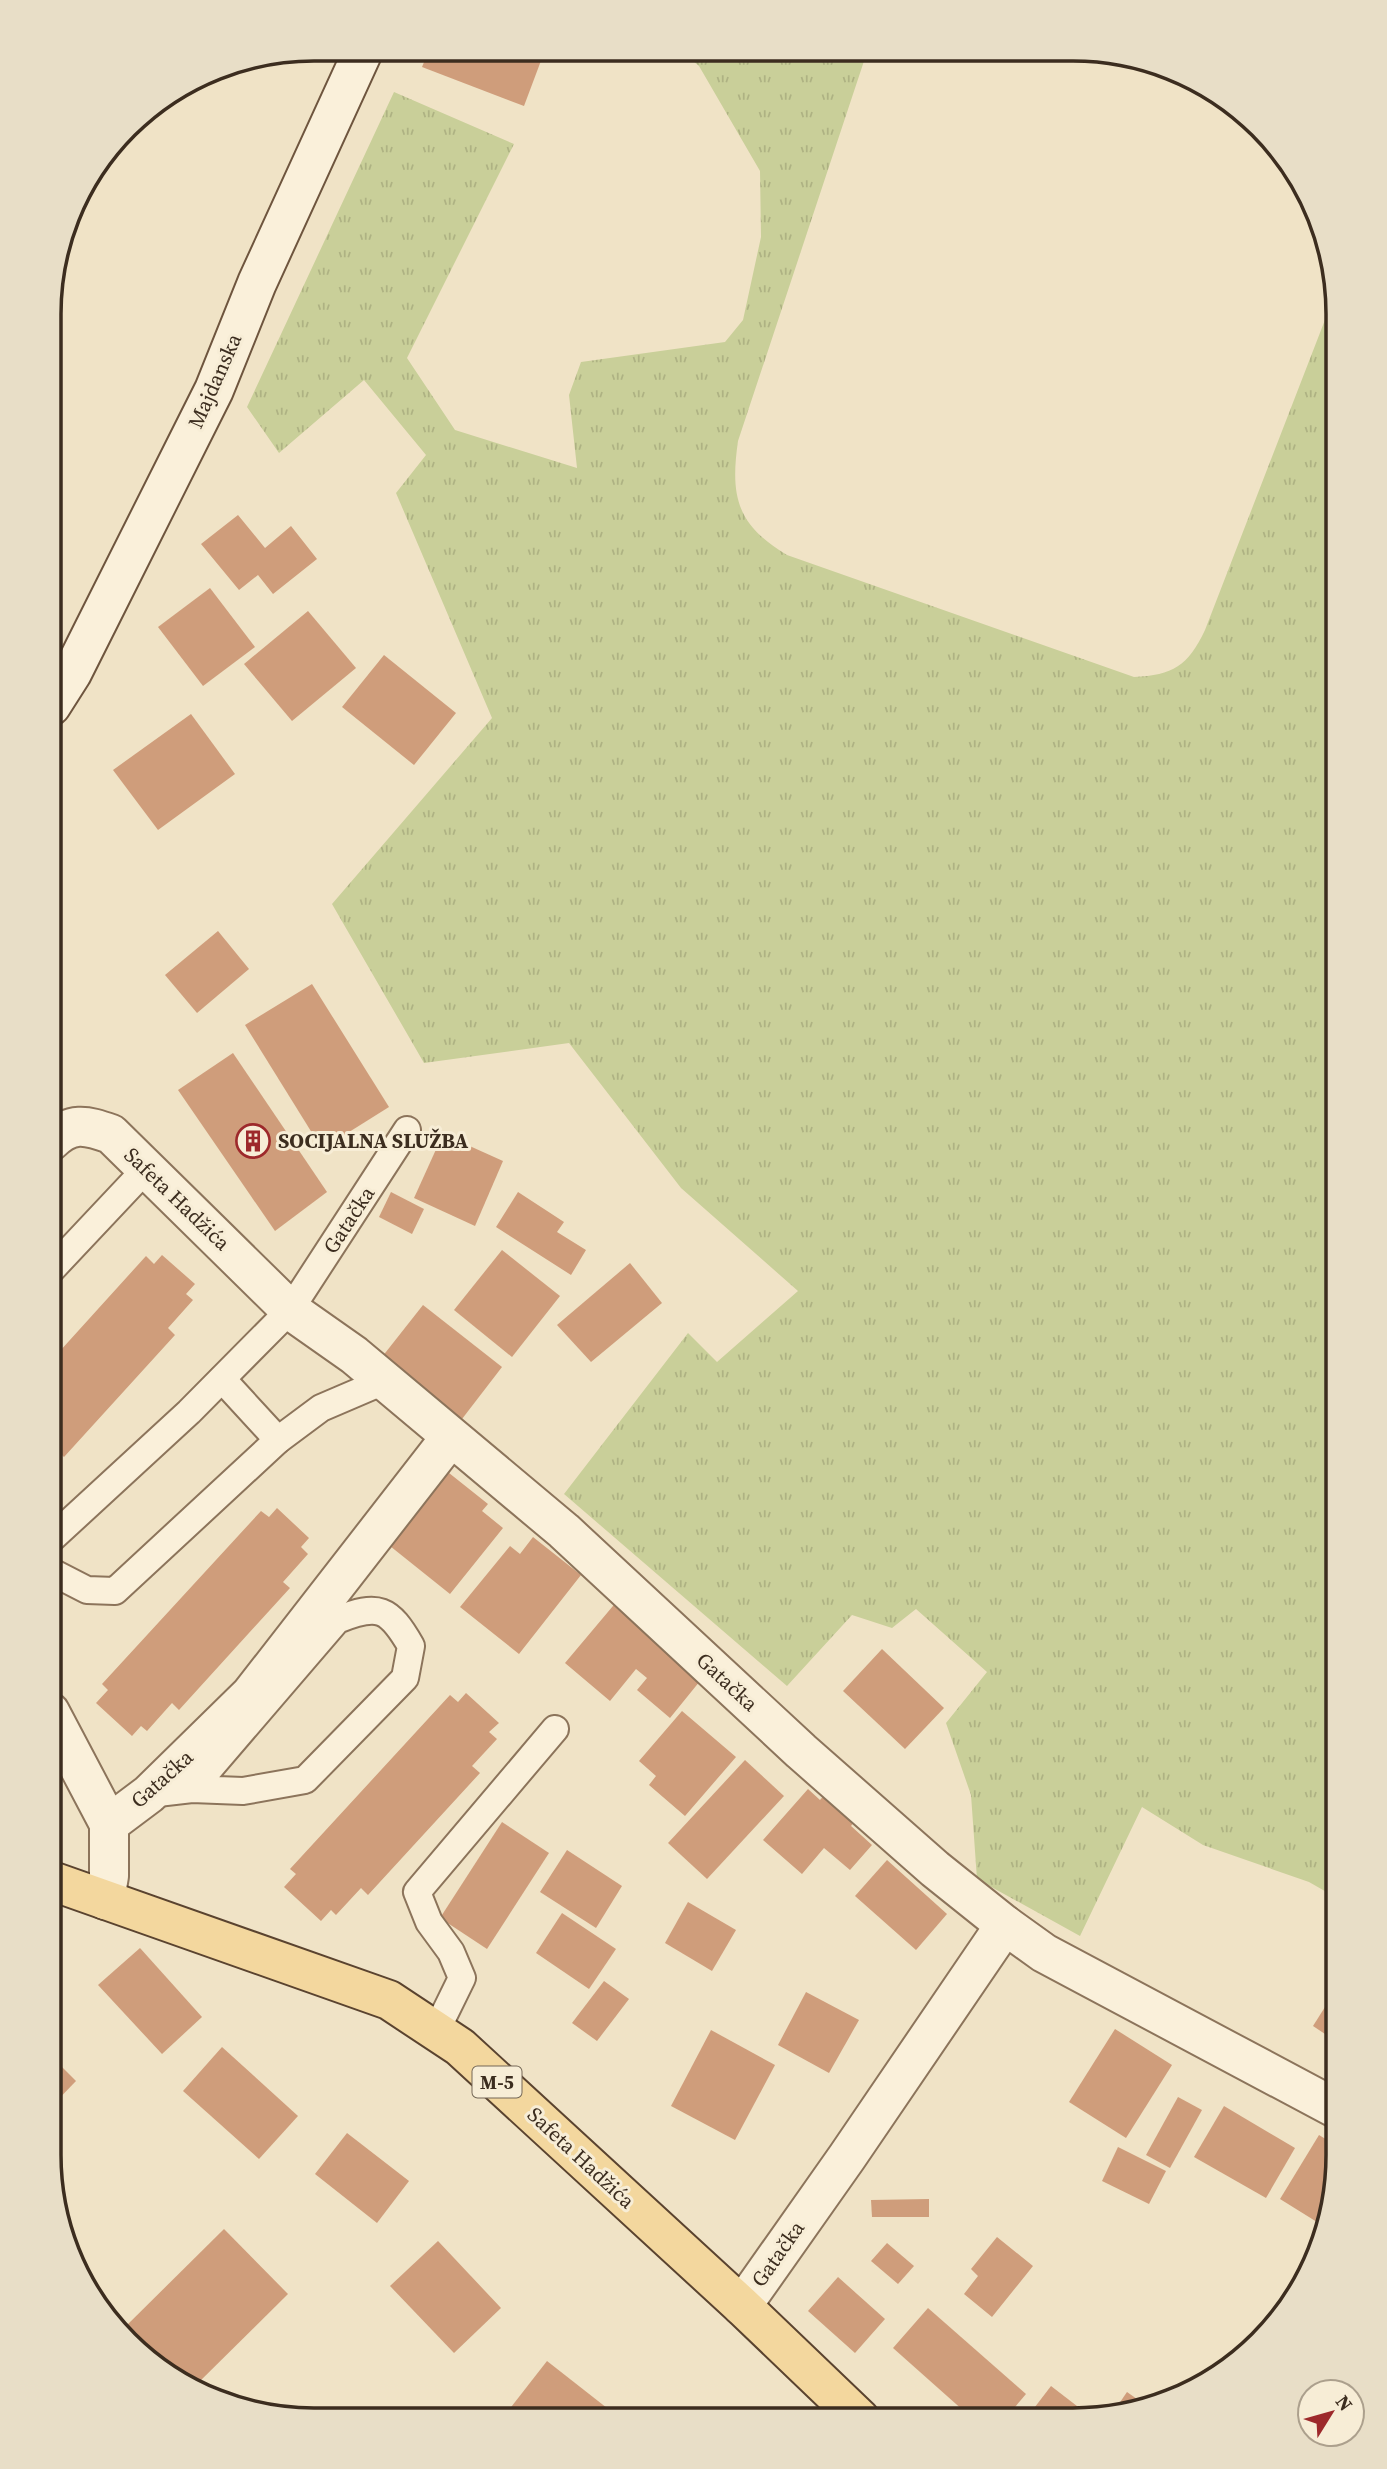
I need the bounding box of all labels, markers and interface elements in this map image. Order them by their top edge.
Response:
street label: Majdanska [181,328,248,433]
building icon: SOCIJALNA SLUŽBA [234,1122,272,1160]
place label: SOCIJALNA SLUŽBA [278,1126,468,1155]
street label: Safeta Hadžića [118,1141,237,1257]
street label: Gatačka [316,1180,381,1259]
street label: Gatačka [690,1646,765,1718]
street label: Gatačka [124,1743,199,1814]
road number: M-5 [472,2066,522,2098]
street label: Safeta Hadžića [521,2100,642,2215]
street label: Gatačka [744,2215,811,2293]
north arrow [1296,2378,1366,2448]
text: N [1330,2389,1359,2416]

